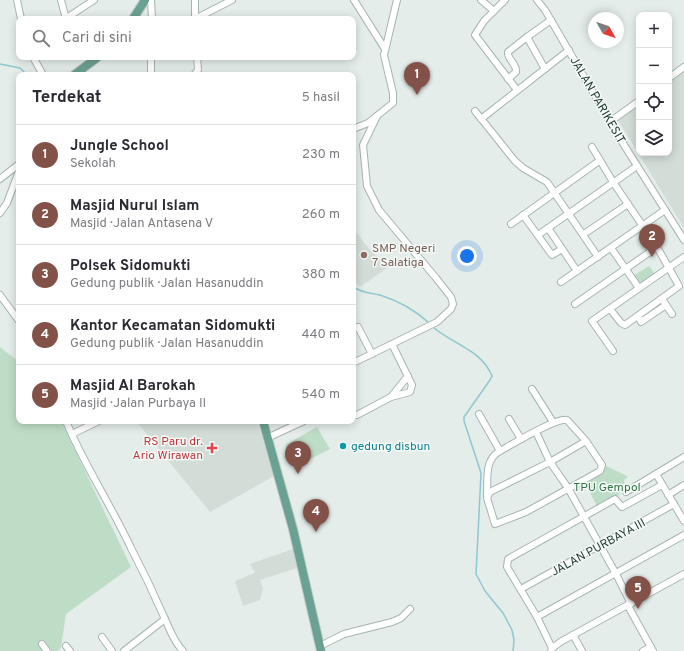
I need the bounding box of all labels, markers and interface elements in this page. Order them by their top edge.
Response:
north arrow [588,12,624,48]
map controls [636,12,672,156]
button: + [636,12,672,48]
search box [16,16,356,60]
icon: search [30,27,52,49]
text: Cari di sini [62,29,132,48]
button: − [636,48,672,84]
street label: JALAN PARIKESIT [566,54,629,147]
pin: 1 [404,62,430,95]
button: locate [636,84,672,120]
text: Terdekat [32,87,101,109]
text: 5 hasil [302,90,340,106]
button: layers [636,120,672,156]
text: Jungle School [70,137,169,156]
text: 1 [42,147,48,163]
text: 230 m [302,147,340,163]
text: Sekolah [70,156,116,172]
text: Masjid Nurul Islam [70,197,200,216]
text: 2 [41,207,49,223]
text: 260 m [302,207,340,223]
text: Masjid · Jalan Antasena V [70,216,213,232]
pin: 2 [639,224,665,257]
place label: SMP Negeri 7 Salatiga [372,241,435,271]
your location [457,246,477,266]
marker: SMP Negeri 7 Salatiga [359,250,369,260]
text: Polsek Sidomukti [70,257,191,276]
text: 3 [41,267,49,283]
text: 380 m [302,267,340,283]
text: Gedung publik · Jalan Hasanuddin [70,276,264,292]
text: Kantor Kecamatan Sidomukti [70,317,275,336]
text: 4 [41,327,49,343]
text: 440 m [301,327,340,343]
text: Gedung publik · Jalan Hasanuddin [70,336,264,352]
text: Masjid Al Barokah [70,377,196,396]
text: 5 [41,387,49,403]
text: 540 m [301,387,340,403]
text: Masjid · Jalan Purbaya II [70,396,206,412]
place label: RS Paru dr. Ario Wirawan [132,434,203,464]
place label: gedung disbun [351,439,430,455]
pin: 3 [285,441,311,474]
marker: gedung disbun [338,441,348,451]
marker: RS Paru dr. Ario Wirawan [206,442,218,454]
park label: TPU Gempol [573,480,641,496]
pin: 4 [303,499,329,532]
street label: JALAN PURBAYA III [548,515,649,580]
pin: 5 [625,576,651,609]

